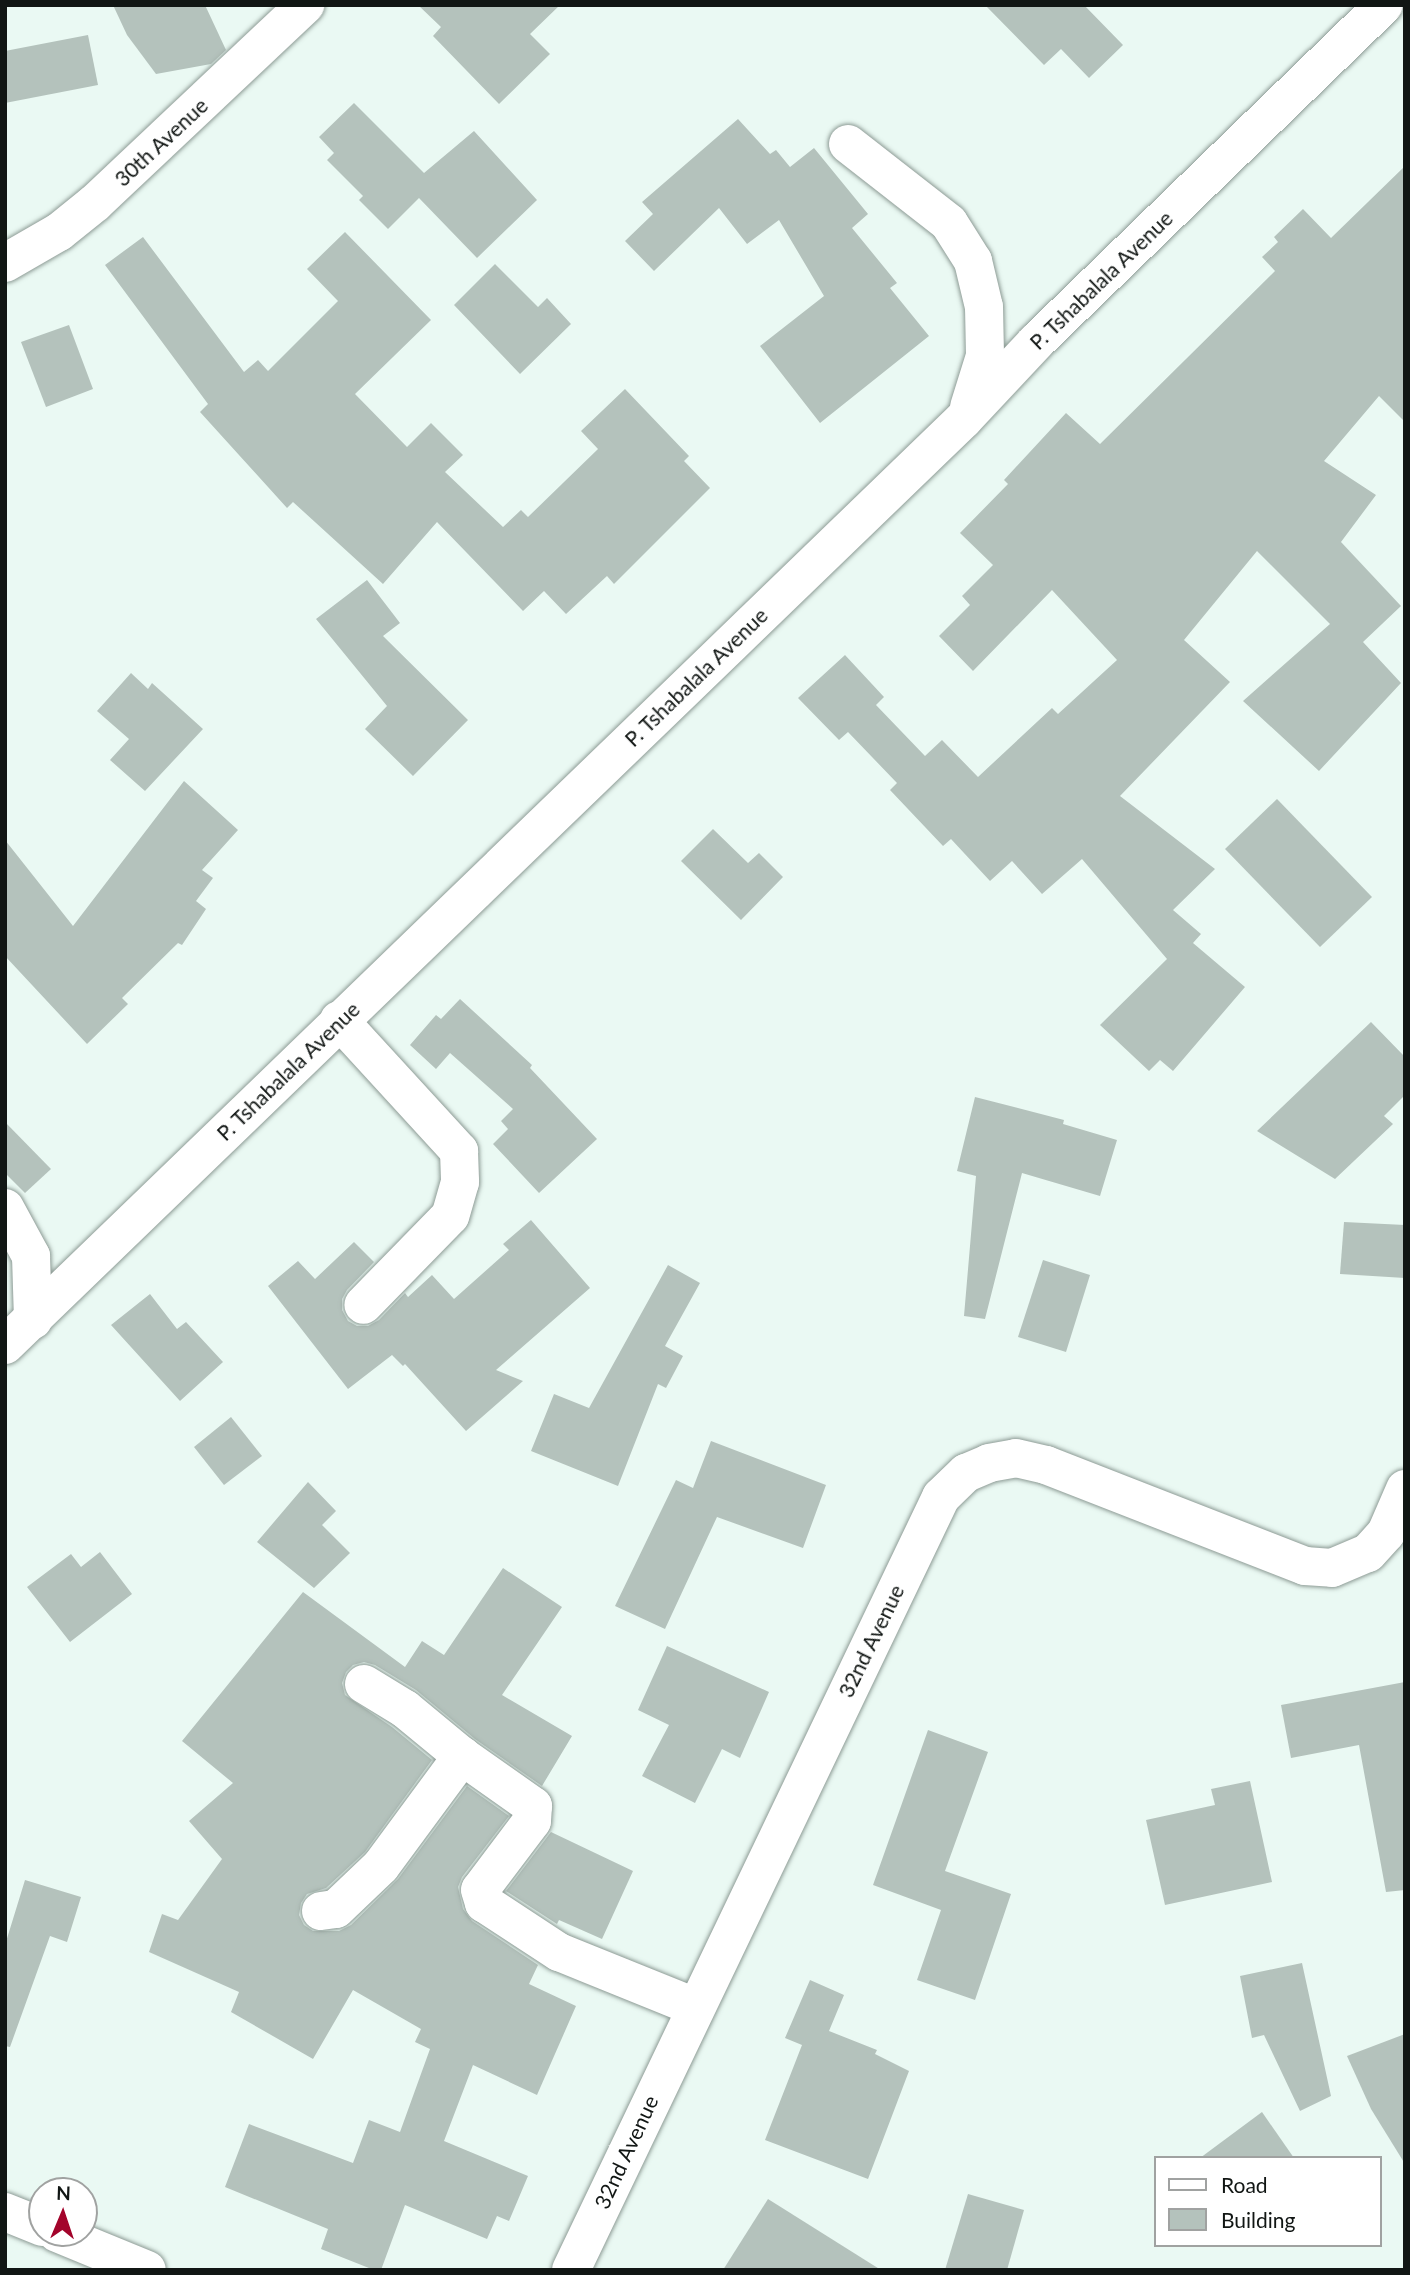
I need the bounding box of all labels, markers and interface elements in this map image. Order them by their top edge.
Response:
street label: 30th Avenue [109,92,213,192]
street label: P. Tshabalala Avenue [1024,205,1178,355]
street label: P. Tshabalala Avenue [619,602,773,752]
street label: P. Tshabalala Avenue [211,996,365,1146]
street label: 32nd Avenue [833,1580,909,1702]
street label: 32nd Avenue [589,2091,663,2213]
legend [1154,2156,1382,2247]
text: Road [1221,2172,1268,2197]
north arrow [28,2177,98,2247]
text: N [56,2181,71,2204]
text: Building [1221,2207,1296,2232]

